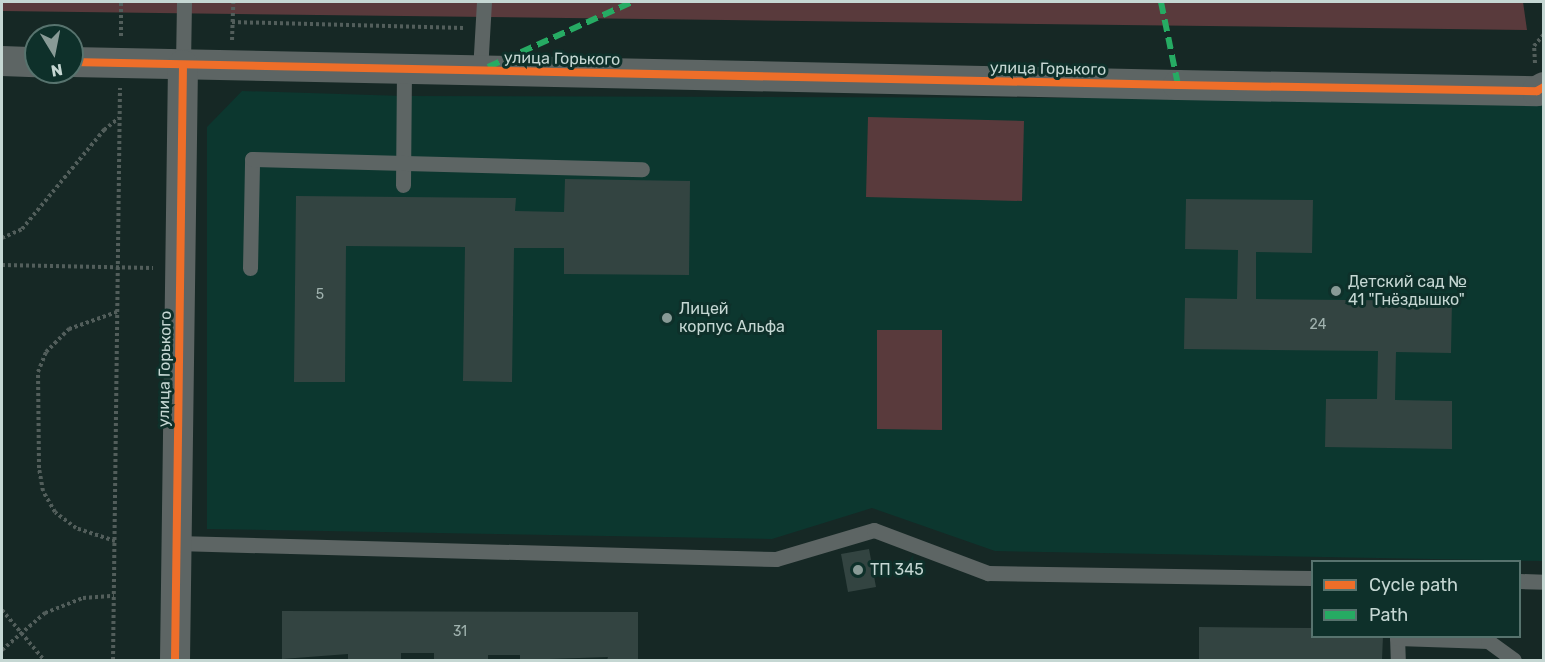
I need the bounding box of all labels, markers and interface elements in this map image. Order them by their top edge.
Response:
north arrow [24,24,84,84]
street label: улица Горького [504,48,620,70]
street label: улица Горького [990,58,1106,80]
text: N [50,60,64,81]
place label: Детский сад № 41 "Гнёздышко" [1348,272,1467,310]
marker: Детский сад № 41 "Гнёздышко" [1329,284,1343,298]
house number: 5 [316,287,324,303]
place label: Лицей корпус Альфа [679,299,785,337]
street label: улица Горького [154,311,176,427]
marker: Лицей корпус Альфа [660,311,674,325]
house number: 24 [1310,317,1326,333]
place label: ТП 345 [870,560,924,580]
legend [1311,560,1521,638]
marker: ТП 345 [851,563,865,577]
text: Cycle path [1369,574,1458,596]
text: Path [1369,604,1408,626]
house number: 31 [453,624,467,640]

